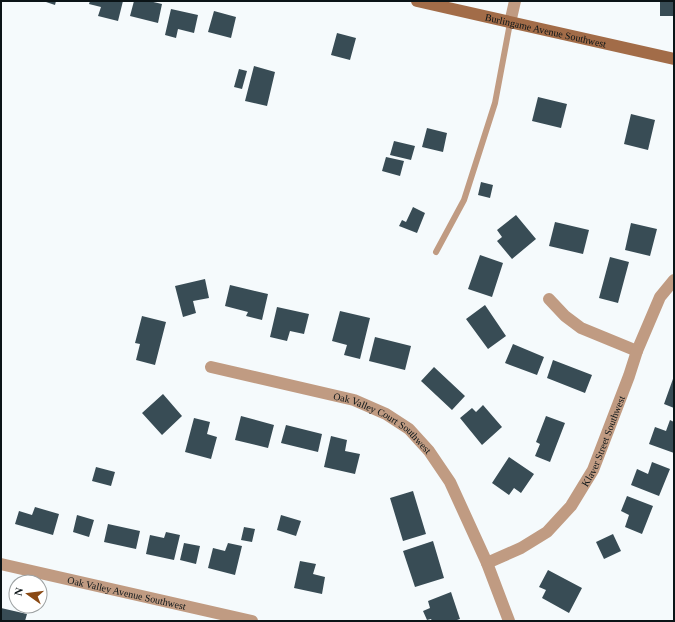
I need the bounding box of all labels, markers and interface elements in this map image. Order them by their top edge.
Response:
street label: Burlingame Avenue Southwest [484,11,608,49]
street label: Oak Valley Court Southwest [332,390,434,456]
street label: Klaver Street Southwest [579,394,627,488]
north arrow [8,574,48,614]
street label: Oak Valley Avenue Southwest [66,574,187,611]
text: N [12,586,25,597]

